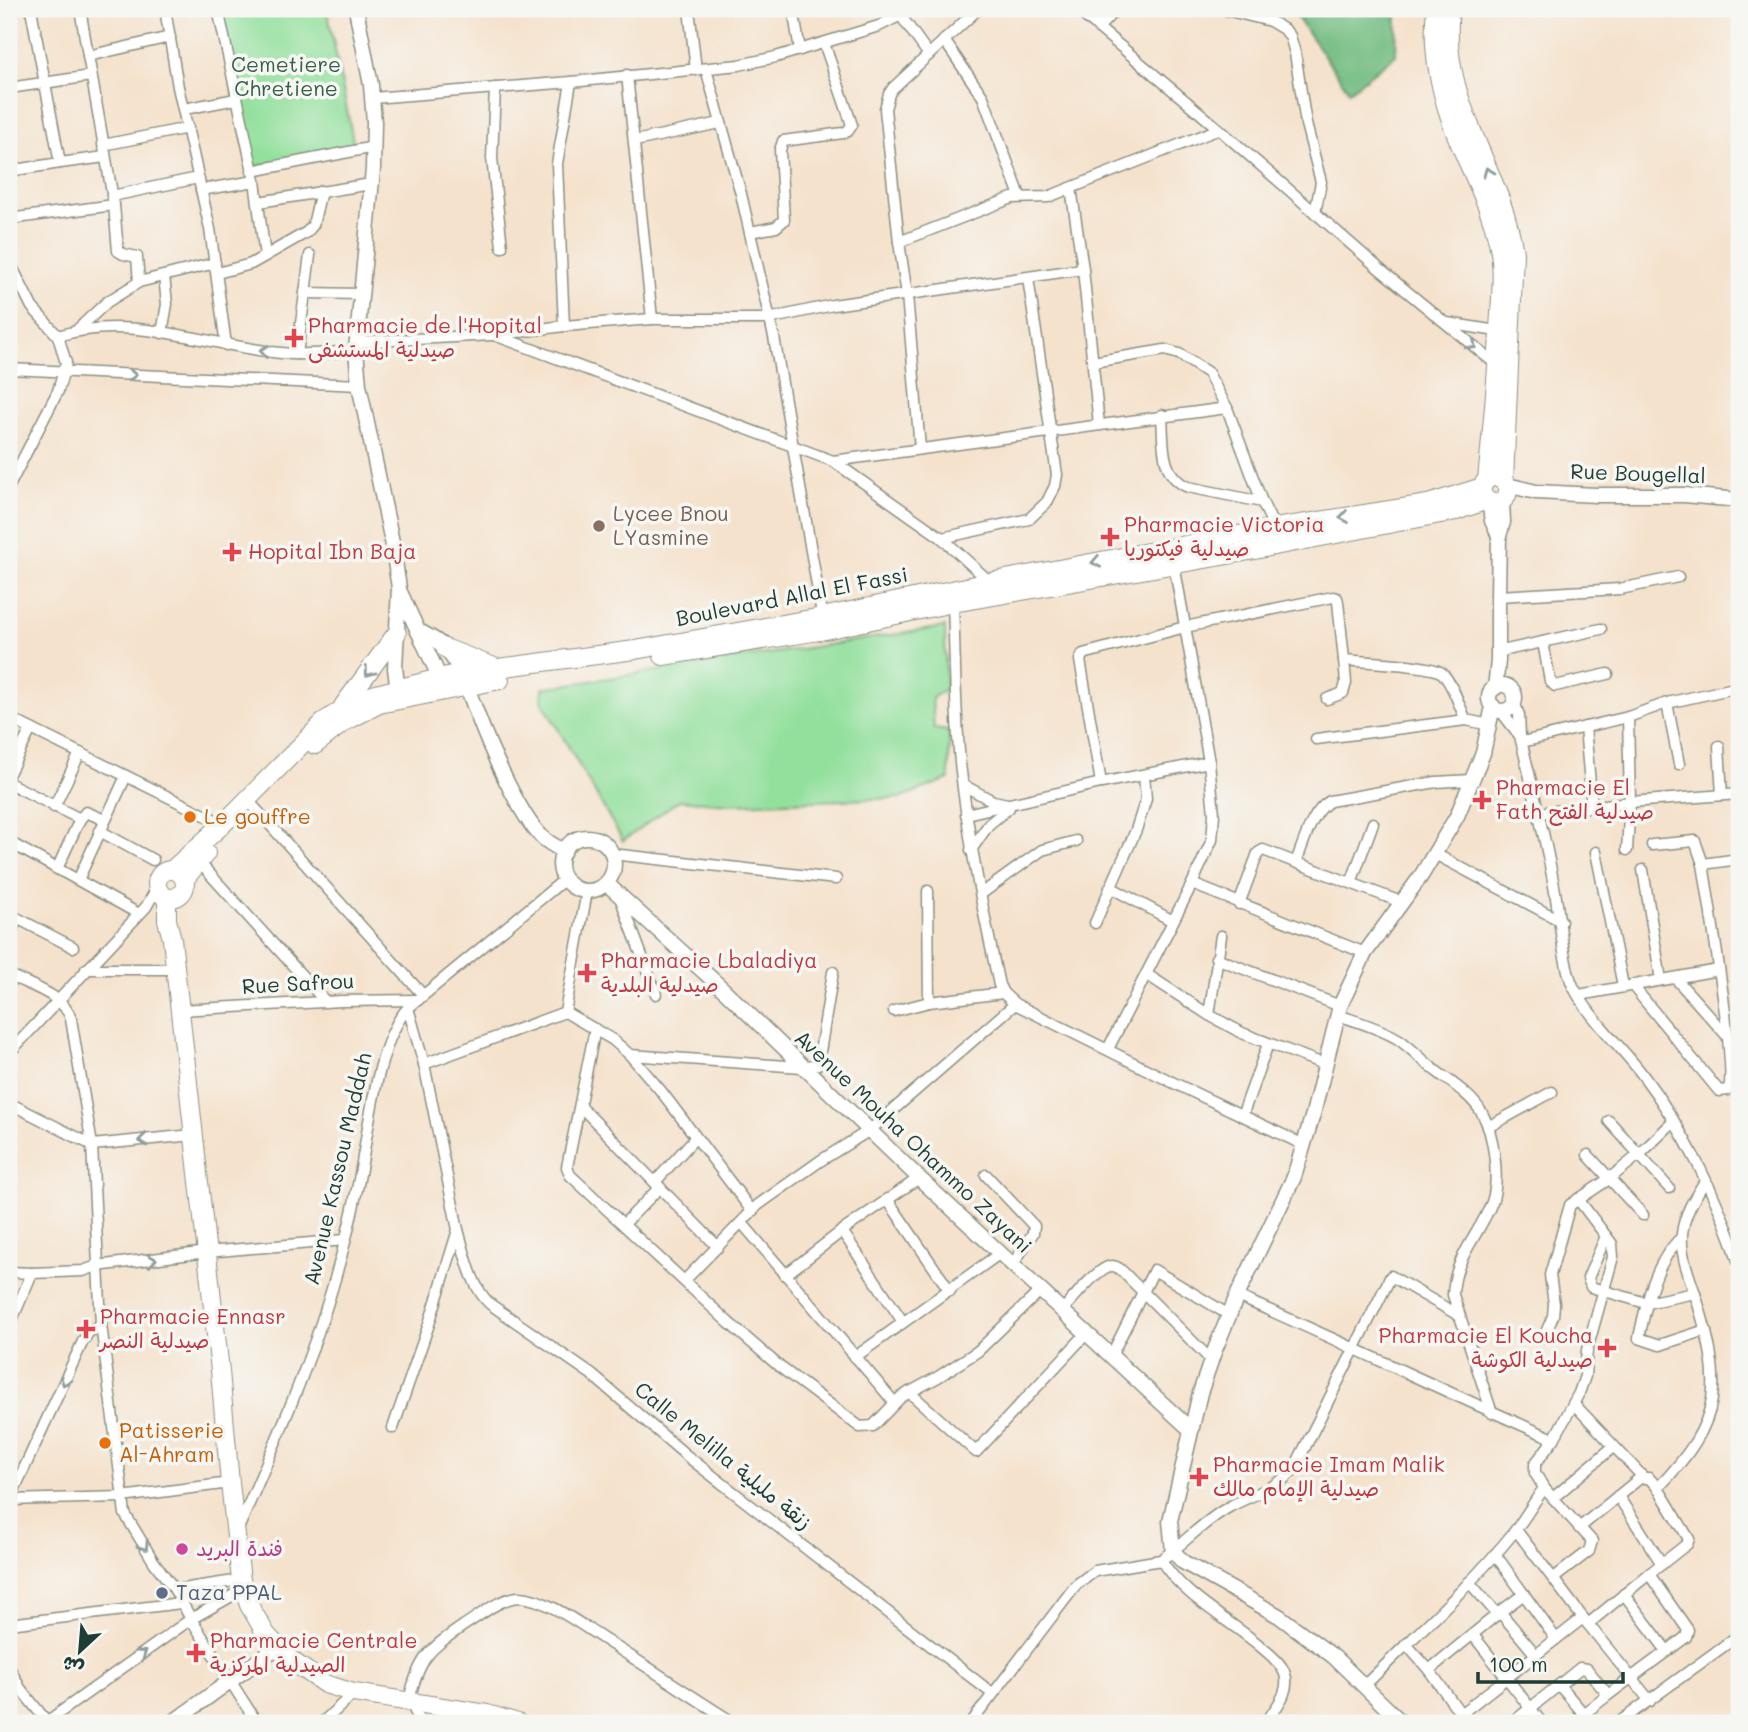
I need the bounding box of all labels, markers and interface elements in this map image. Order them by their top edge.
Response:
park label: Cemetiere Chretiene [231,50,341,101]
one-way arrow [1483,166,1497,178]
place label: Pharmacie de l'Hopital صيدلية المستشفى [308,311,542,364]
marker: Pharmacie de l'Hopital صيدلية المستشفى [286,330,302,346]
one-way arrow [1464,337,1477,349]
one-way arrow [258,344,270,359]
one-way arrow [127,368,138,383]
street label: Rue Bougellal [1570,457,1706,488]
place label: Lycee Bnou LYasmine [613,499,729,550]
one-way arrow [1338,509,1350,524]
place label: Pharmacie Victoria صيدلية فيكتوريا [1124,510,1325,562]
marker: Lycee Bnou LYasmine [591,518,607,534]
marker: Pharmacie Victoria صيدلية فيكتوريا [1102,529,1118,545]
place label: Hopital Ibn Baja [248,537,416,564]
marker: Hopital Ibn Baja [222,542,242,562]
one-way arrow [1090,554,1102,569]
street label: Boulevard Allal El Fassi [673,560,910,631]
one-way arrow [365,664,377,677]
place label: Pharmacie El Fath صيدلية الفتح [1496,773,1654,826]
marker: Pharmacie El Fath صيدلية الفتح [1474,792,1490,808]
place label: Le gouffre [204,802,311,829]
marker: Le gouffre [182,809,198,825]
place label: Pharmacie Lbaladiya صيدلية البلدية [601,946,817,998]
marker: Pharmacie Lbaladiya صيدلية البلدية [579,965,595,981]
street label: Rue Safrou [241,966,355,999]
street label: Avenue Mouha Ohammo Zayani [790,1024,1039,1258]
street label: Avenue Kassou Maddah [297,1050,376,1287]
one-way arrow [137,1132,148,1147]
one-way arrow [146,1252,158,1267]
place label: Pharmacie Ennasr صيدلية النصر [98,1302,286,1353]
marker: Pharmacie Ennasr صيدلية النصر [78,1321,94,1337]
place label: Pharmacie El Koucha صيدلية الكوشة [1378,1321,1593,1373]
marker: Pharmacie El Koucha صيدلية الكوشة [1599,1340,1615,1356]
one-way arrow [59,1374,73,1386]
street label: Calle Melilla زنقة مليلية [630,1375,818,1535]
place label: Patisserie Al-Ahram [119,1416,224,1467]
marker: Patisserie Al-Ahram [97,1435,113,1451]
place label: Pharmacie Imam Malik صيدلية الإمام مالك [1213,1450,1445,1505]
marker: Pharmacie Imam Malik صيدلية الإمام مالك [1191,1469,1207,1485]
place label: فندة البريد [196,1534,283,1562]
one-way arrow [135,1538,148,1551]
marker: فندة البريد [174,1541,190,1557]
place label: Taza PPAL [176,1578,282,1605]
marker: Taza PPAL [154,1585,170,1601]
north arrow [46,1616,116,1686]
place label: Pharmacie Centrale الصيدلية المركزية [210,1626,417,1677]
scale bar [1478,1641,1624,1685]
marker: Pharmacie Centrale الصيدلية المركزية [188,1645,204,1661]
one-way arrow [134,1650,147,1662]
text: 100 m [1489,1650,1548,1677]
text: ش [57,1651,87,1683]

